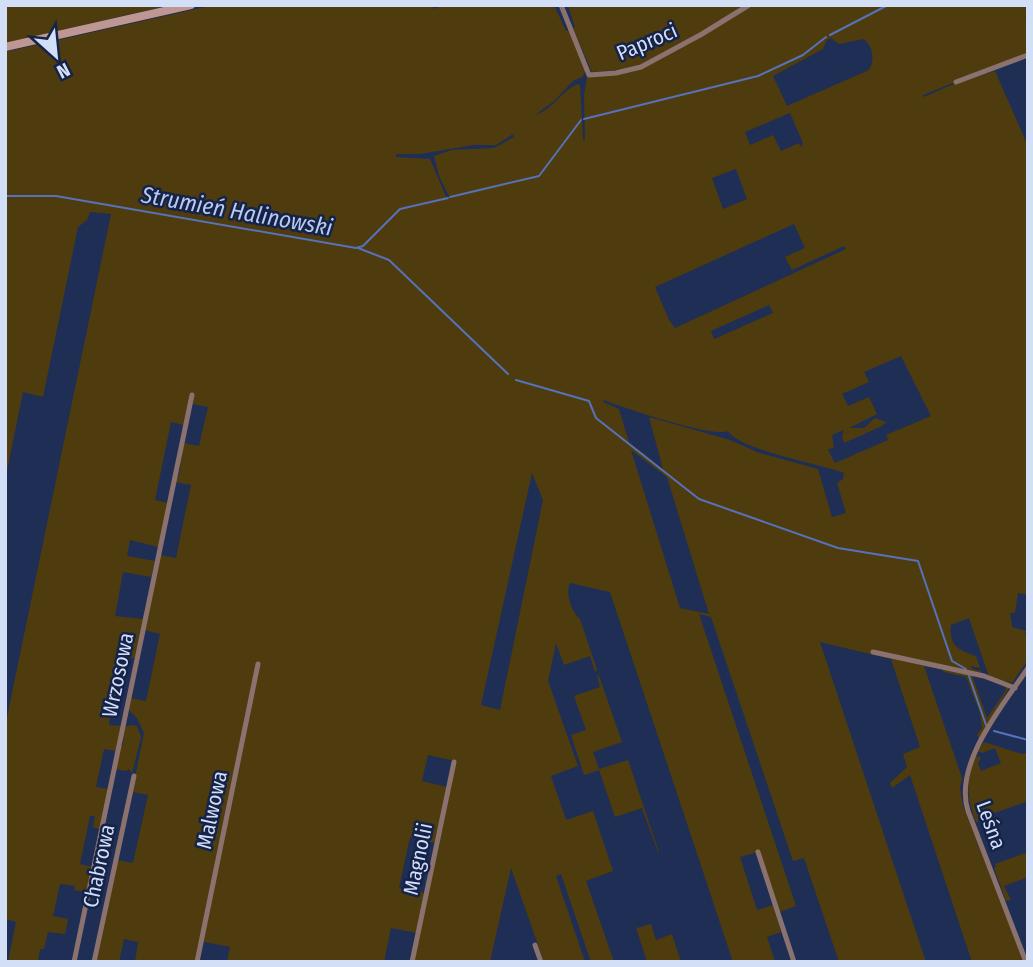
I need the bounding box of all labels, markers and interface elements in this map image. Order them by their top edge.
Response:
street label: Paproci [613,18,681,66]
north arrow [21,21,91,91]
text: N [53,58,74,84]
water label: Strumień Halinowski [138,180,335,242]
street label: Wrzosowa [96,630,140,720]
street label: Malwowa [191,769,233,851]
street label: Leśna [970,797,1012,853]
street label: Magnolii [398,821,438,897]
street label: Chabrowa [77,822,121,910]

